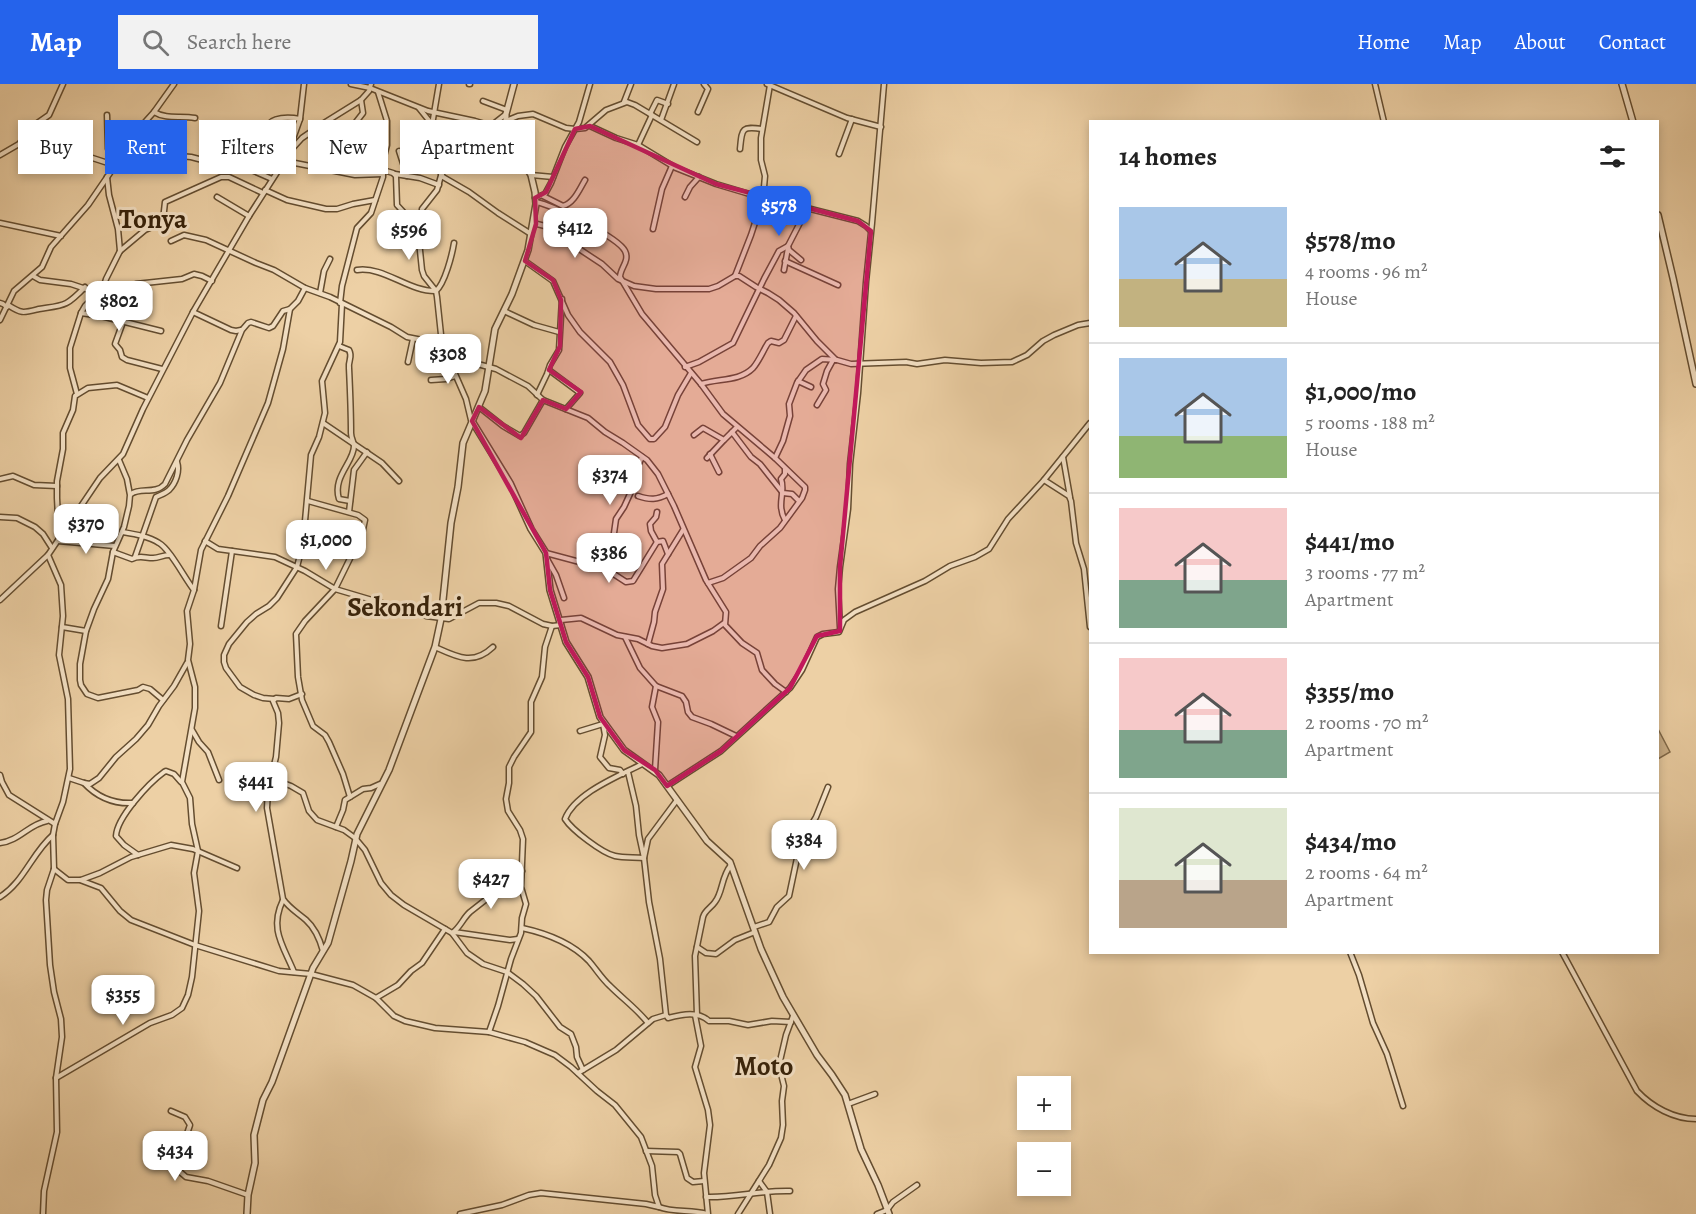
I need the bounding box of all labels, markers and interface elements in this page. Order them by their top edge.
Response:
search box [118,15,538,69]
text: Map [30,23,82,61]
icon: search [139,26,172,59]
text: Search here [187,27,291,57]
text: Home [1357,28,1410,56]
text: Map [1443,28,1481,56]
text: About [1514,28,1566,56]
text: Contact [1599,28,1666,56]
chip: Buy [18,120,93,174]
chip: Rent [105,120,187,174]
chip: Filters [199,120,296,174]
chip: New [308,120,388,174]
chip: Apartment [400,120,535,174]
text: 14 homes [1119,139,1217,174]
icon: filters [1596,140,1629,173]
pin: $578 [743,186,815,237]
text: $578 [761,192,797,219]
district label: Tonya [119,201,187,237]
pin: $412 [539,208,611,259]
pin: $596 [373,210,445,261]
text: $412 [557,214,593,241]
text: $596 [391,216,427,243]
text: $578/mo [1305,223,1396,258]
icon: home [1167,231,1239,303]
text: 4 rooms · 96 m² [1305,258,1427,285]
pin: $802 [83,281,155,332]
text: House [1305,285,1357,312]
text: $802 [100,287,138,314]
pin: $308 [412,334,484,385]
text: $308 [429,340,467,367]
text: $1,000/mo [1305,374,1416,409]
icon: home [1167,382,1239,454]
text: 5 rooms · 188 m² [1305,409,1435,436]
text: House [1305,436,1357,463]
pin: $374 [574,455,646,506]
text: $374 [592,461,628,488]
pin: $370 [50,504,122,555]
text: $370 [68,510,104,537]
pin: $1,000 [277,520,375,571]
text: $441/mo [1305,524,1395,559]
text: $1,000 [300,526,352,553]
icon: home [1167,532,1239,604]
pin: $386 [573,533,645,584]
text: $386 [591,539,627,566]
text: 3 rooms · 77 m² [1305,559,1425,586]
text: Apartment [1305,586,1394,613]
district label: Sekondari [347,589,463,625]
text: $355/mo [1305,674,1394,709]
icon: home [1167,682,1239,754]
text: 2 rooms · 70 m² [1305,709,1429,736]
text: Apartment [1305,736,1394,763]
pin: $441 [220,762,292,813]
text: $441 [238,768,274,795]
pin: $384 [768,820,840,871]
text: $434/mo [1305,824,1397,859]
text: $384 [786,826,822,853]
icon: home [1167,832,1239,904]
pin: $427 [455,859,527,910]
text: 2 rooms · 64 m² [1305,859,1428,886]
text: $427 [473,865,509,892]
text: Apartment [1305,886,1394,913]
pin: $355 [87,975,159,1026]
text: $355 [106,981,141,1008]
district label: Moto [734,1048,794,1084]
map controls [1017,1076,1071,1196]
button: + [1017,1076,1071,1130]
pin: $434 [139,1131,211,1182]
text: $434 [157,1137,193,1164]
button: − [1017,1142,1071,1196]

